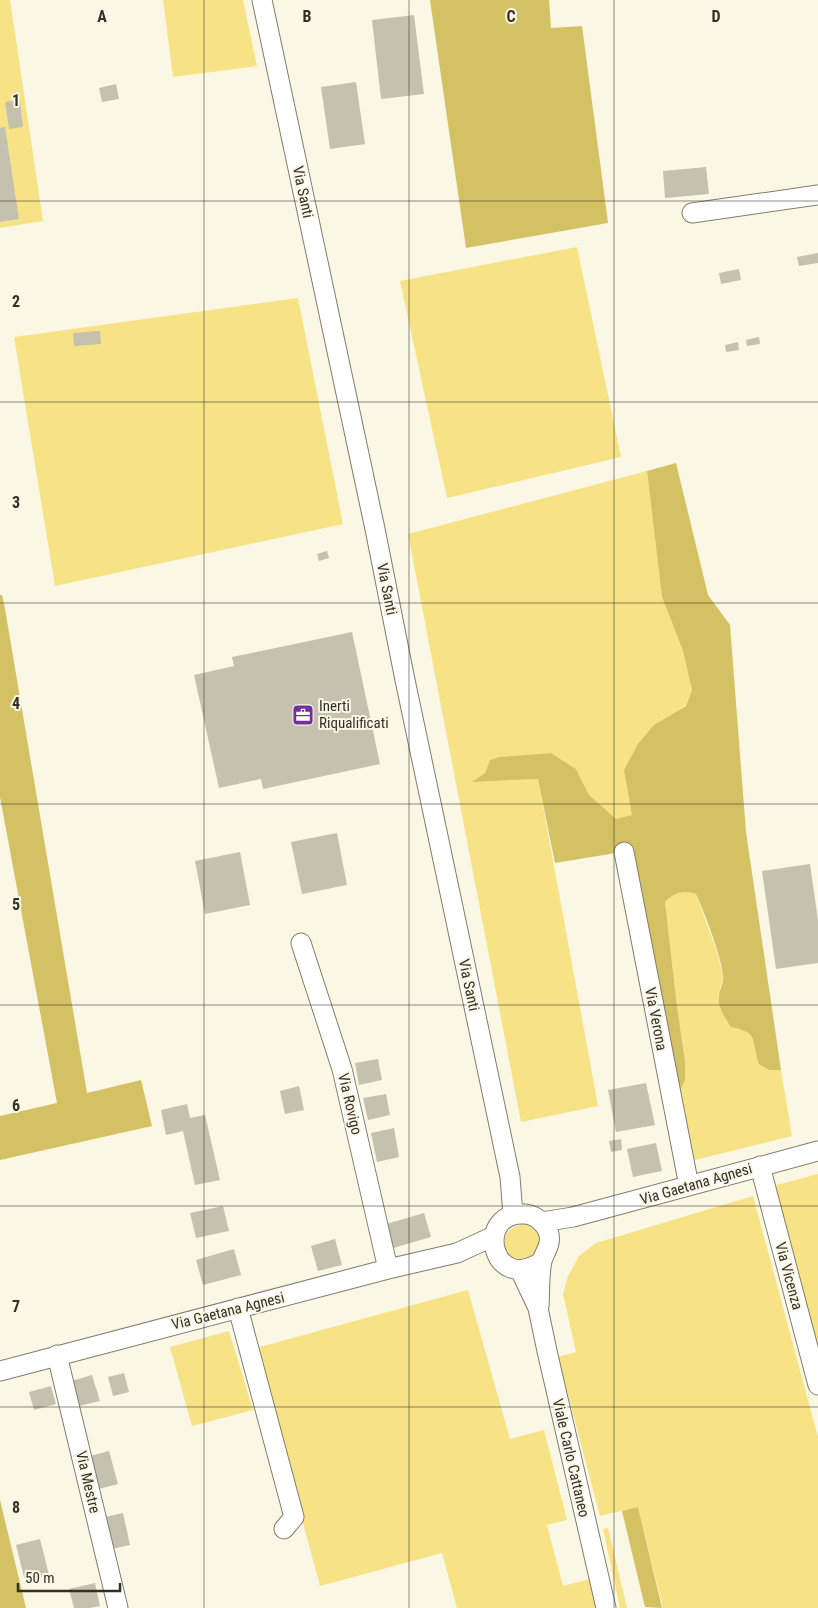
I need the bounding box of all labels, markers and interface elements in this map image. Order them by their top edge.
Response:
text: A [97,7,107,26]
text: B [303,7,312,26]
text: C [506,7,516,26]
text: D [711,7,721,26]
text: 1 [12,91,20,110]
street label: Via Santi [289,164,317,220]
text: 2 [12,292,20,311]
text: 3 [12,493,20,512]
street label: Via Santi [373,561,401,617]
text: 4 [12,694,20,713]
place label: Inerti Riqualificati [319,697,389,732]
office icon: Inerti Riqualificati [291,703,315,727]
text: 5 [12,895,20,914]
street label: Via Santi [455,957,483,1013]
street label: Via Verona [641,986,671,1052]
street label: Via Rovigo [334,1071,366,1137]
text: 6 [12,1096,20,1115]
street label: Via Gaetana Agnesi [638,1159,754,1209]
street label: Via Vicenza [771,1240,807,1312]
street label: Via Gaetana Agnesi [170,1288,286,1334]
text: 7 [12,1297,20,1316]
street label: Viale Carlo Cattaneo [549,1397,593,1519]
street label: Via Mestre [72,1449,104,1515]
text: 8 [12,1498,20,1517]
scale bar [18,1560,120,1592]
text: 50 m [25,1569,55,1587]

